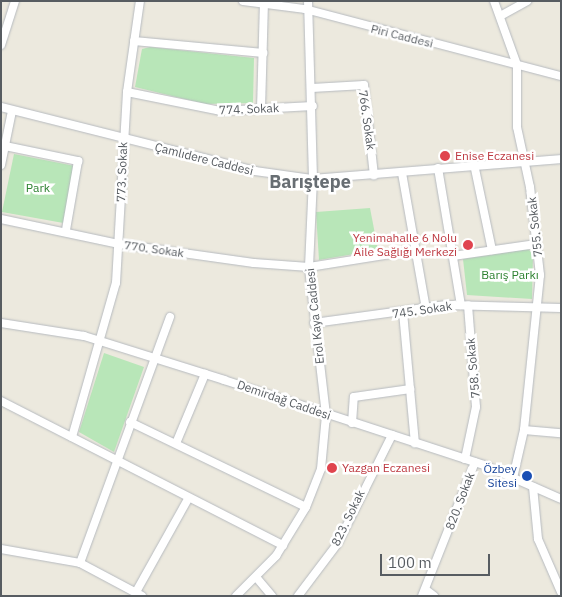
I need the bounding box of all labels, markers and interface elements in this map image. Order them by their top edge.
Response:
street label: Piri Caddesi [369,21,435,51]
street label: 766. Sokak [356,89,378,151]
street label: 774. Sokak [219,101,279,117]
street label: Çamlıdere Caddesi [153,140,255,178]
street label: 773. Sokak [114,142,130,202]
place label: Enise Eczanesi [455,149,534,163]
marker: Enise Eczanesi [439,150,451,162]
district label: Barıştepe [269,171,351,193]
park label: Park [26,181,50,195]
street label: 755. Sokak [525,196,545,258]
place label: Yenimahalle 6 Nolu Aile Sağlığı Merkezi [353,231,457,259]
street label: 770. Sokak [123,238,185,260]
marker: Yenimahalle 6 Nolu Aile Sağlığı Merkezi [461,238,475,252]
street label: Erol Kaya Caddesi [303,267,327,365]
park label: Barış Parkı [481,268,539,282]
street label: 745. Sokak [391,299,453,321]
street label: 758. Sokak [463,337,483,399]
street label: Demirdağ Caddesi [235,377,333,423]
place label: Yazgan Eczanesi [342,461,430,475]
marker: Yazgan Eczanesi [326,462,338,474]
place label: Özbey Sitesi [483,462,517,490]
street label: 820. Sokak [442,470,478,532]
marker: Özbey Sitesi [521,470,533,482]
street label: 823. Sokak [328,488,368,548]
scale bar [382,544,492,576]
text: 100 m [388,553,432,572]

